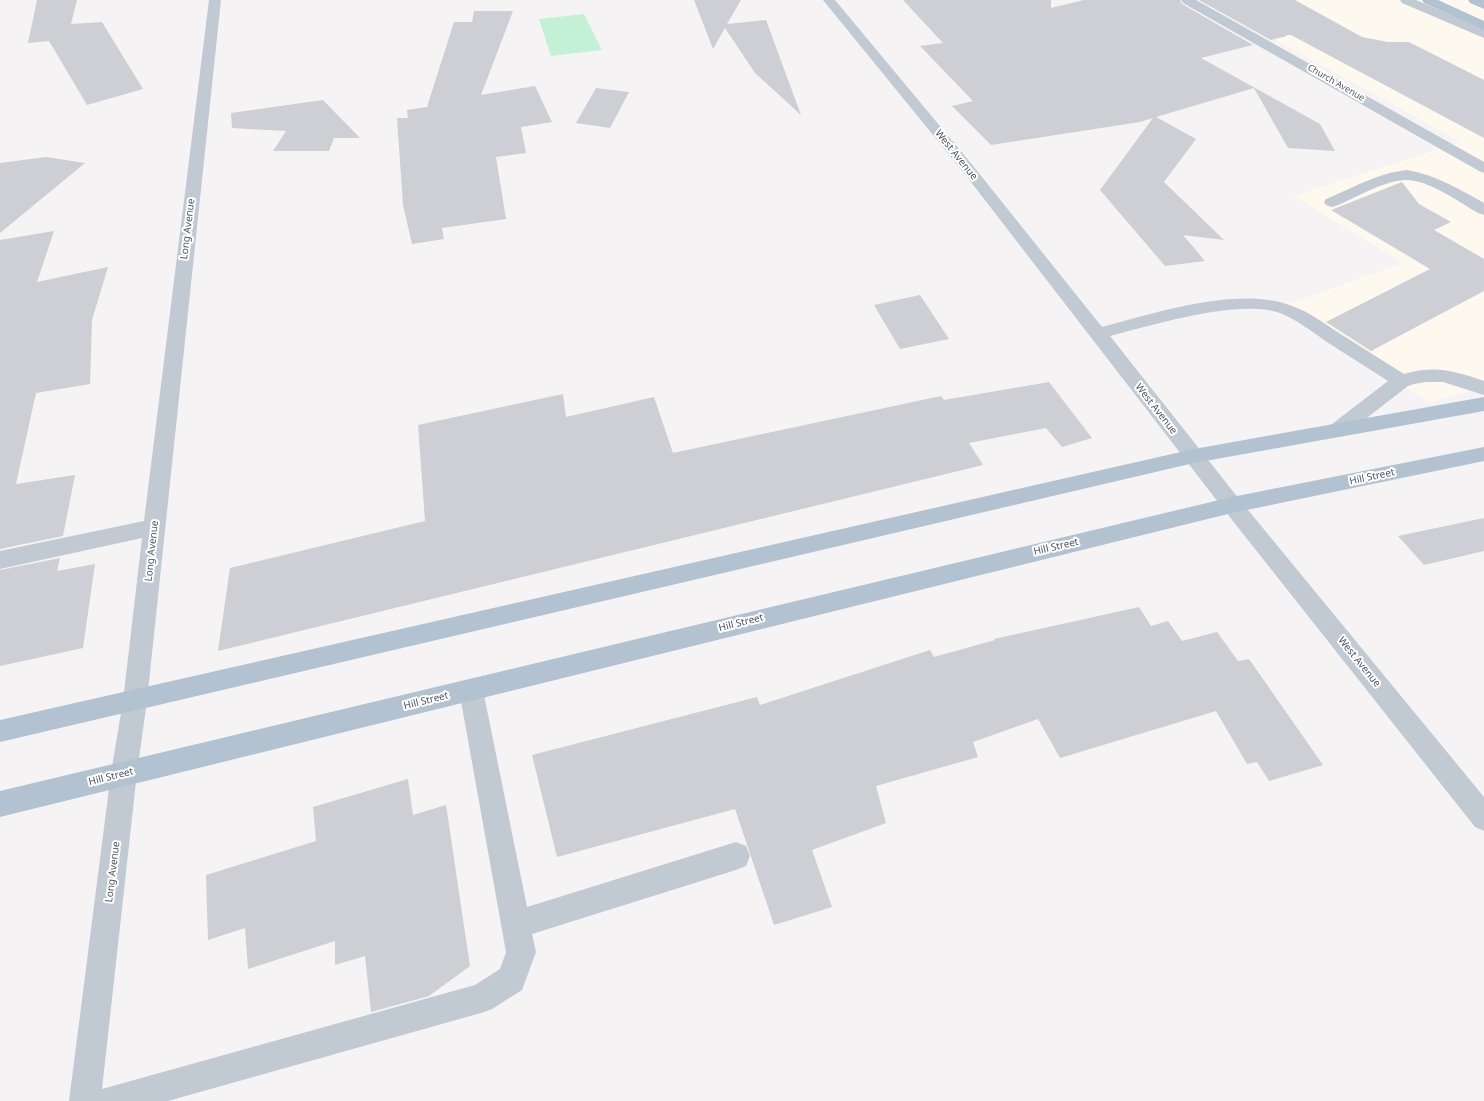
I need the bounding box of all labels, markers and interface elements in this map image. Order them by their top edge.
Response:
street label: Church Avenue [1306,62,1366,104]
street label: West Avenue [932,128,980,182]
street label: Long Avenue [178,198,198,260]
street label: West Avenue [1133,381,1179,437]
street label: Hill Street [1348,466,1396,488]
street label: Long Avenue [143,520,161,582]
street label: Hill Street [1032,536,1080,558]
street label: Hill Street [717,612,765,634]
street label: West Avenue [1335,635,1383,689]
street label: Hill Street [402,690,450,712]
street label: Hill Street [87,766,135,788]
street label: Long Avenue [103,841,123,903]

